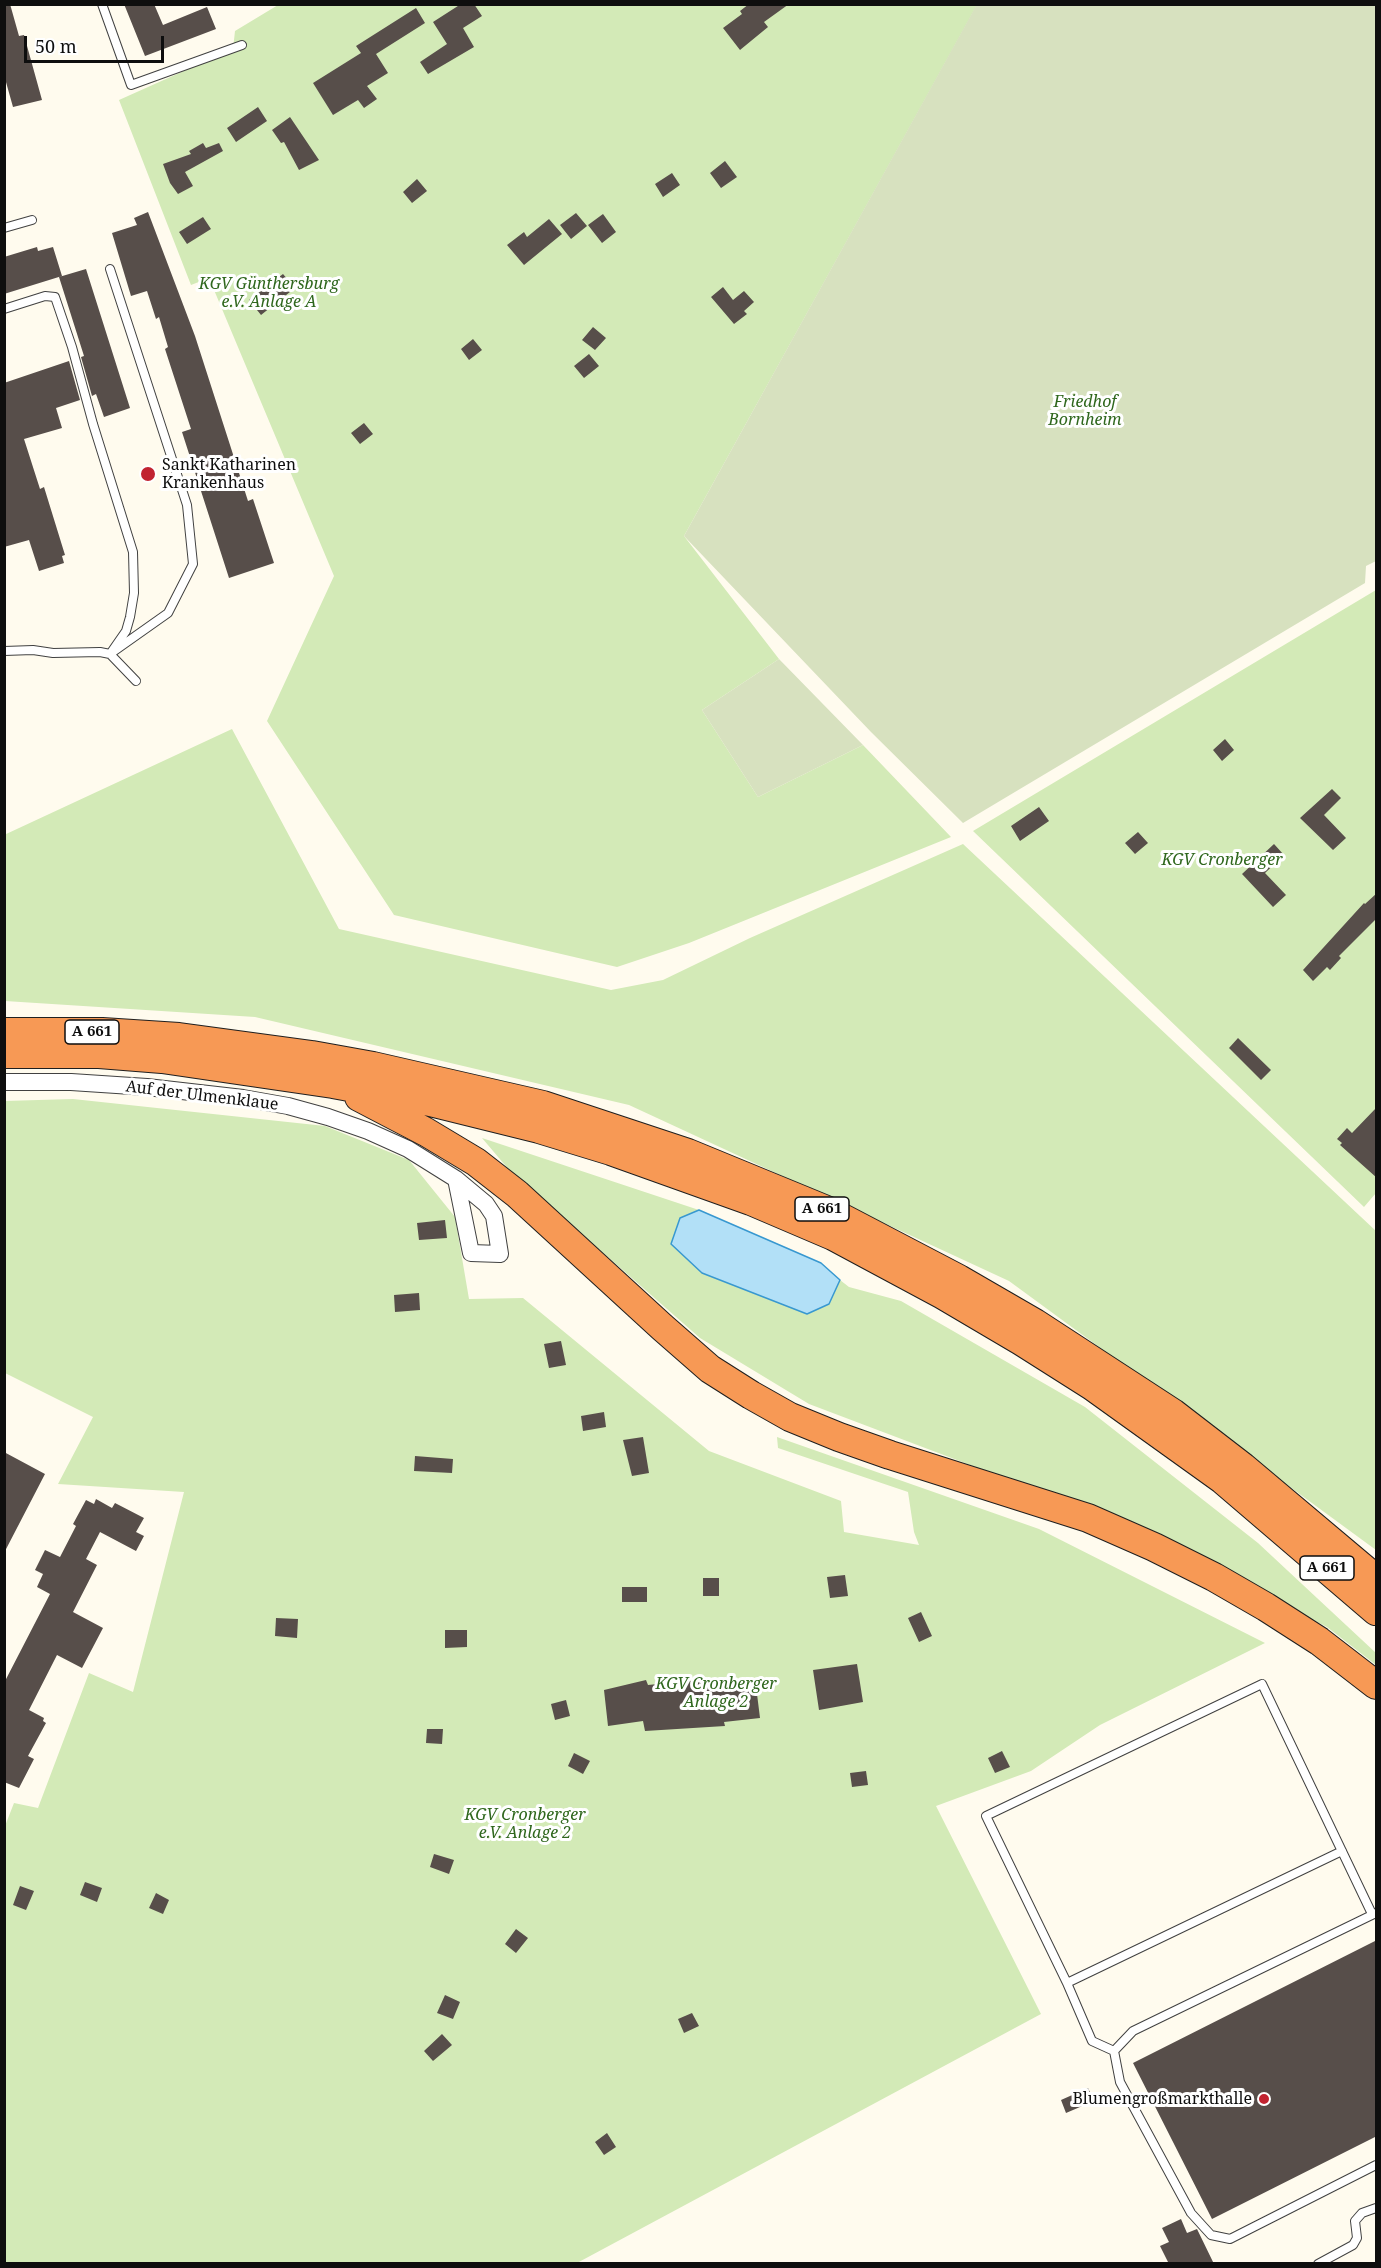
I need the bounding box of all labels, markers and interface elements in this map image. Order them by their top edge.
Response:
scale bar [27,24,166,62]
text: 50 m [35,34,77,58]
park label: KGV Günthersburg e.V. Anlage A [199,274,339,312]
park label: Friedhof Bornheim [1048,392,1122,430]
place label: Sankt Katharinen Krankenhaus [162,455,296,493]
marker: Sankt Katharinen Krankenhaus [139,465,157,483]
park label: KGV Cronberger [1161,850,1283,870]
road number: A 661 [65,1020,119,1044]
street label: Auf der Ulmenklaue [125,1077,279,1115]
road number: A 661 [795,1197,849,1221]
road number: A 661 [1300,1556,1354,1580]
park label: KGV Cronberger Anlage 2 [655,1674,777,1712]
park label: KGV Cronberger e.V. Anlage 2 [464,1805,586,1843]
place label: Blumengroßmarkthalle [1072,2089,1252,2109]
marker: Blumengroßmarkthalle [1257,2092,1271,2106]

